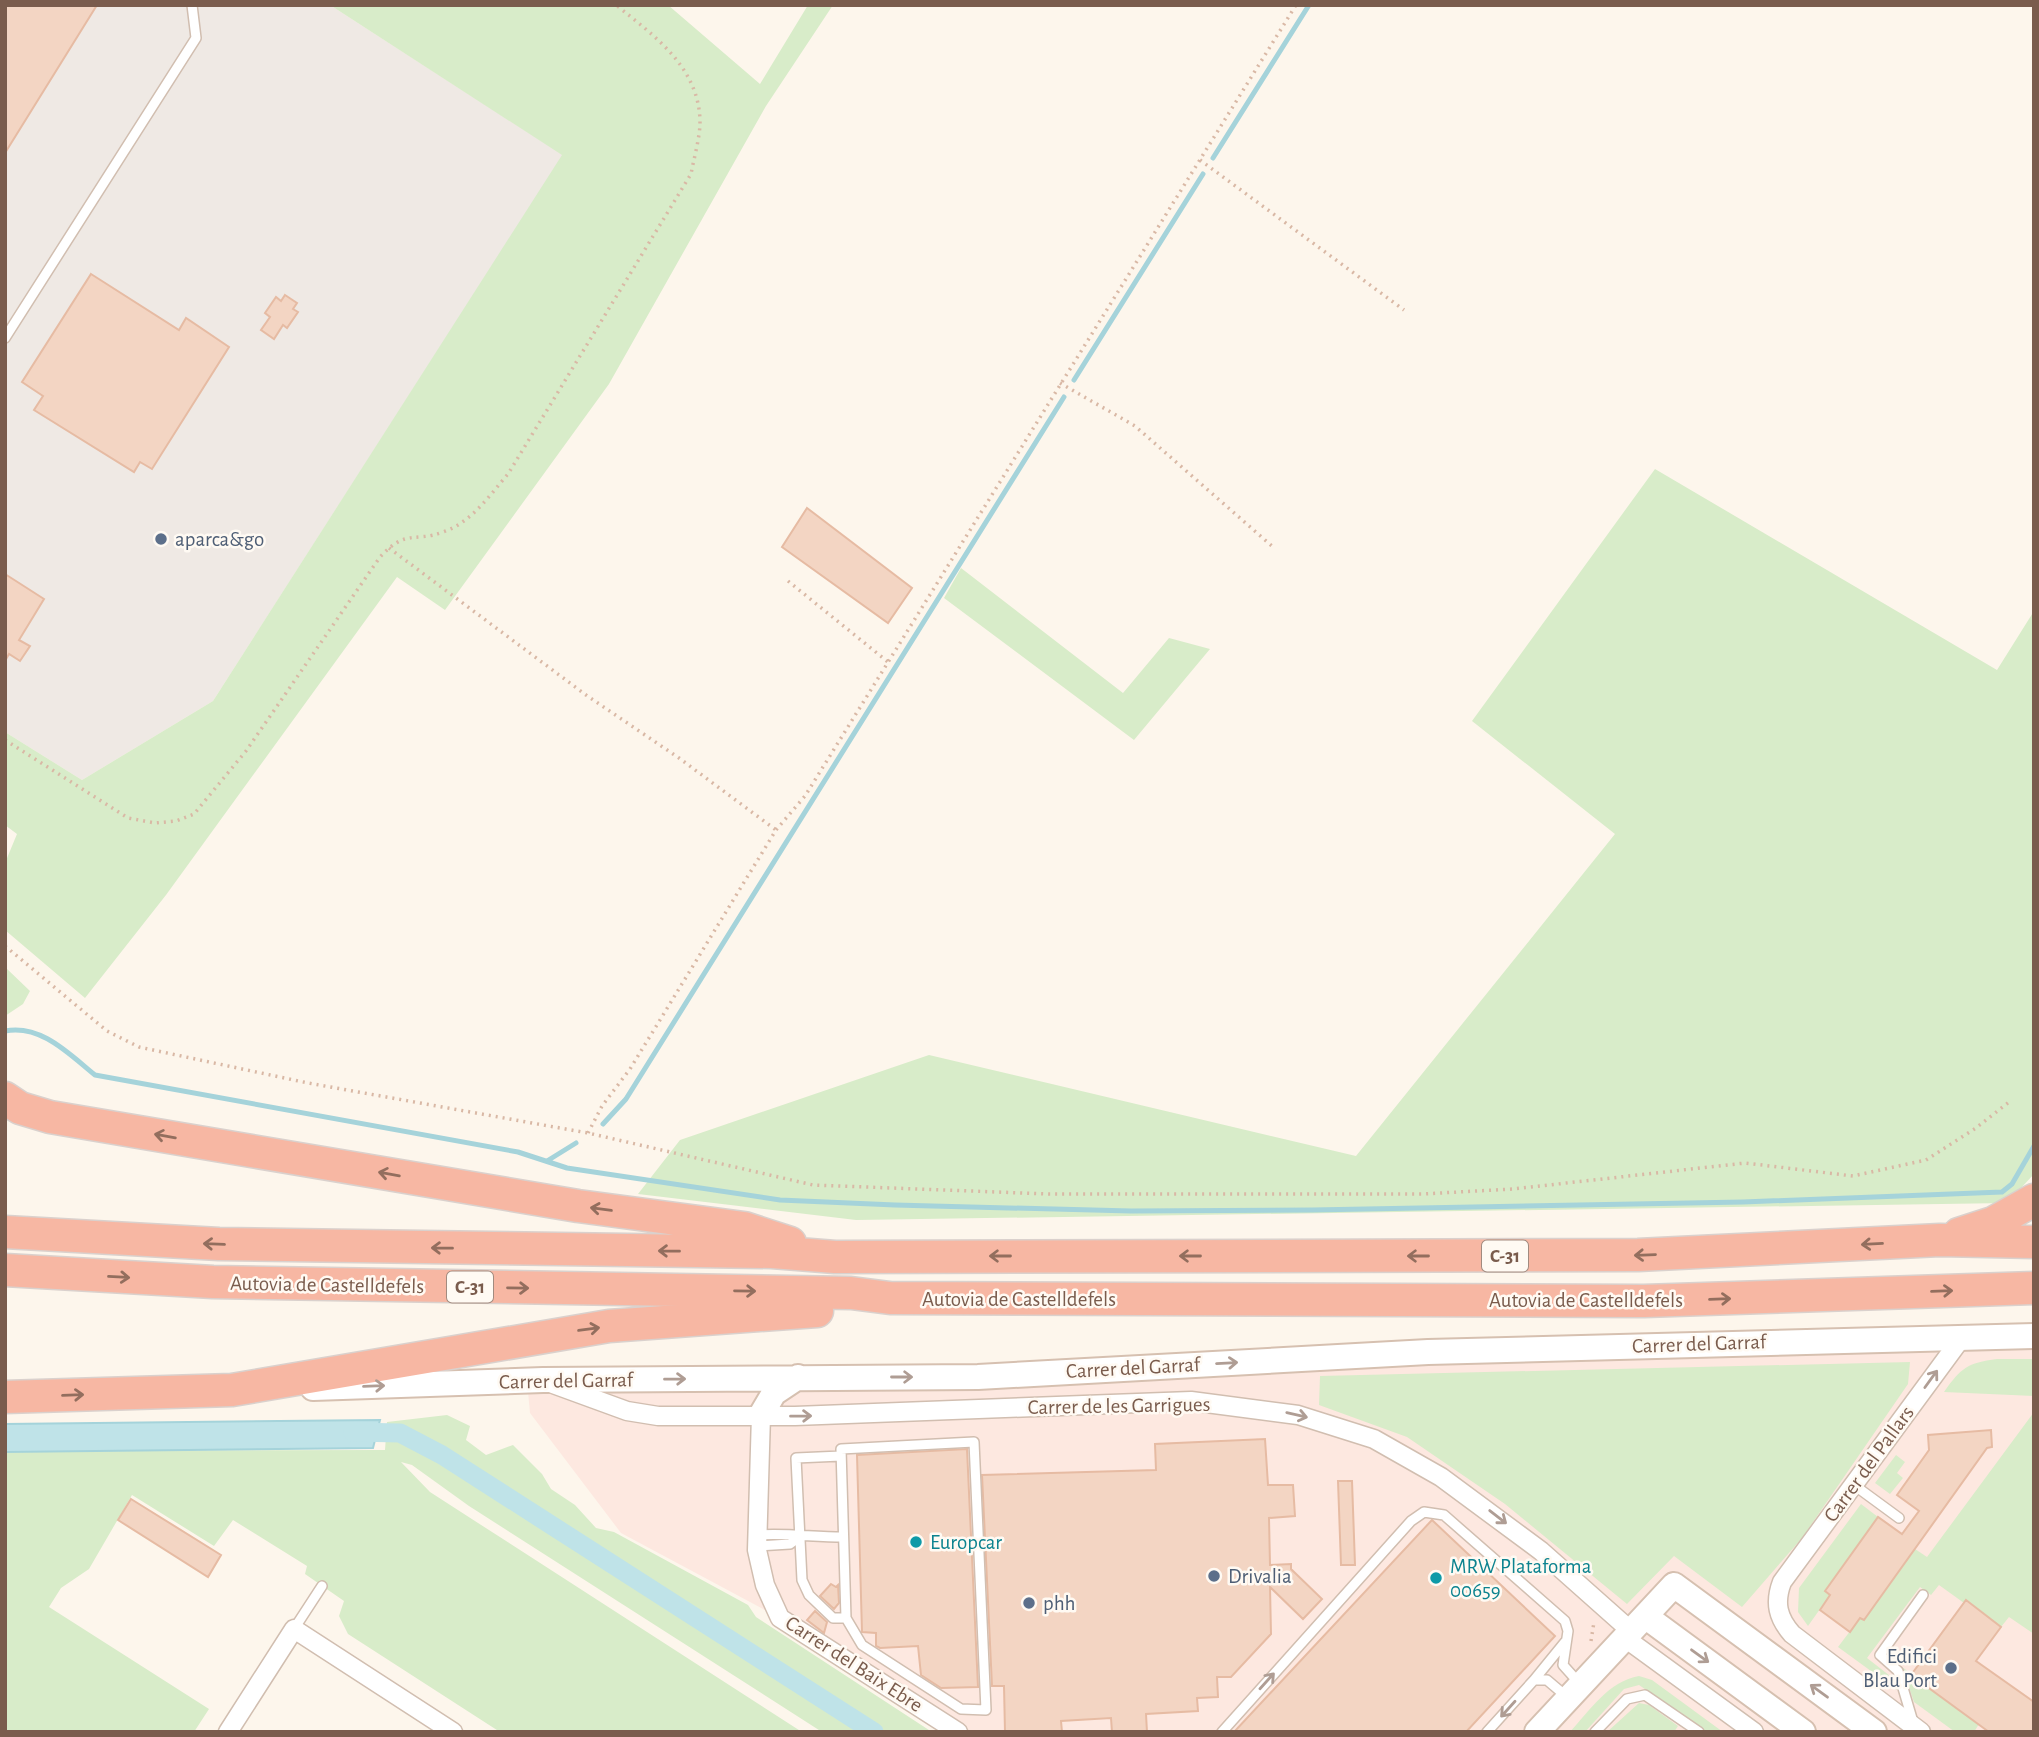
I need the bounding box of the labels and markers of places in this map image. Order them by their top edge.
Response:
place label: aparca&go [175,529,264,550]
marker: aparca&go [153,531,169,547]
place label: Europcar [930,1532,1002,1553]
marker: Europcar [908,1534,924,1550]
place label: MRW Plataforma 00659 [1450,1556,1592,1601]
place label: Drivalia [1228,1566,1292,1587]
marker: Drivalia [1206,1568,1222,1584]
marker: MRW Plataforma 00659 [1428,1570,1444,1586]
place label: phh [1043,1593,1076,1614]
marker: phh [1021,1595,1037,1611]
place label: Edifici Blau Port [1863,1646,1937,1691]
marker: Edifici Blau Port [1943,1660,1959,1676]

